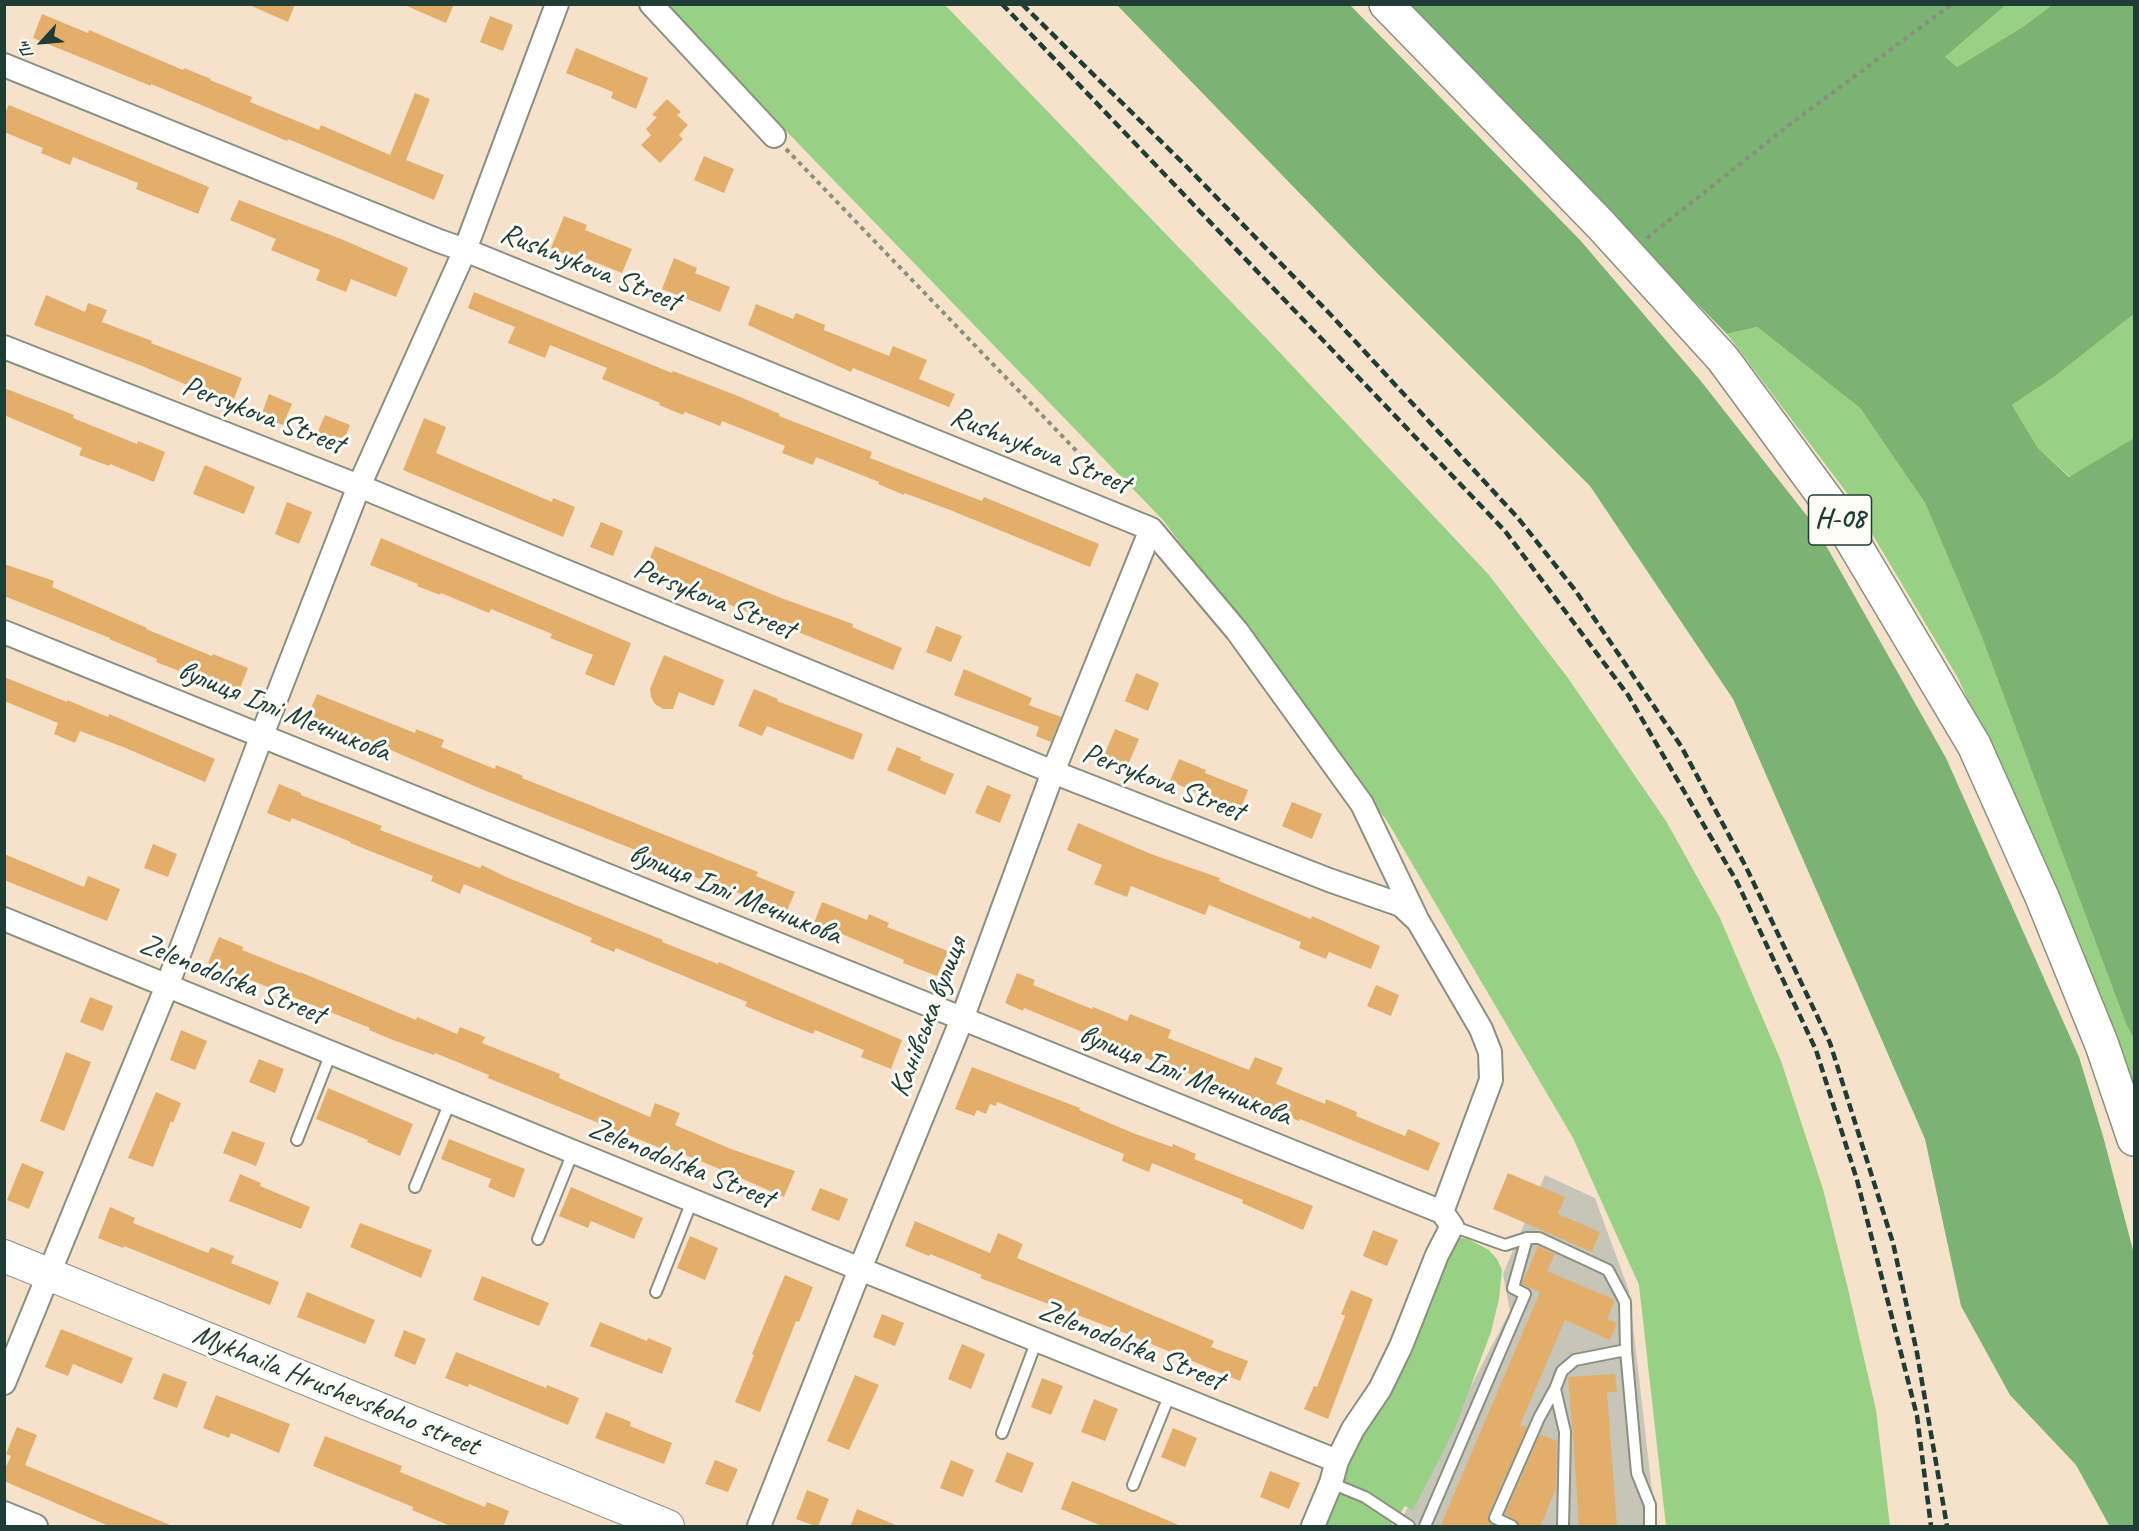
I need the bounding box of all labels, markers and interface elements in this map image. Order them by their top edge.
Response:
north arrow [12,12,72,72]
text: Пн [13,38,38,62]
street label: Rushnykova Street [495,216,685,320]
street label: Persykova Street [177,369,349,463]
street label: Rushnykova Street [945,399,1135,503]
road number: Н-08 [1808,495,1872,545]
street label: Persykova Street [628,551,800,649]
street label: вулиця Іллі Мечникова [173,653,395,771]
street label: Persykova Street [1077,736,1249,830]
street label: вулиця Іллі Мечникова [624,836,846,954]
street label: Zelenodolska Street [134,926,330,1034]
street label: Канівська вулиця [882,932,976,1102]
street label: вулиця Іллі Мечникова [1074,1017,1296,1135]
street label: Zelenodolska Street [583,1110,779,1218]
street label: Zelenodolska Street [1033,1292,1229,1400]
street label: Mykhaila Hrushevskoho street [188,1317,484,1465]

